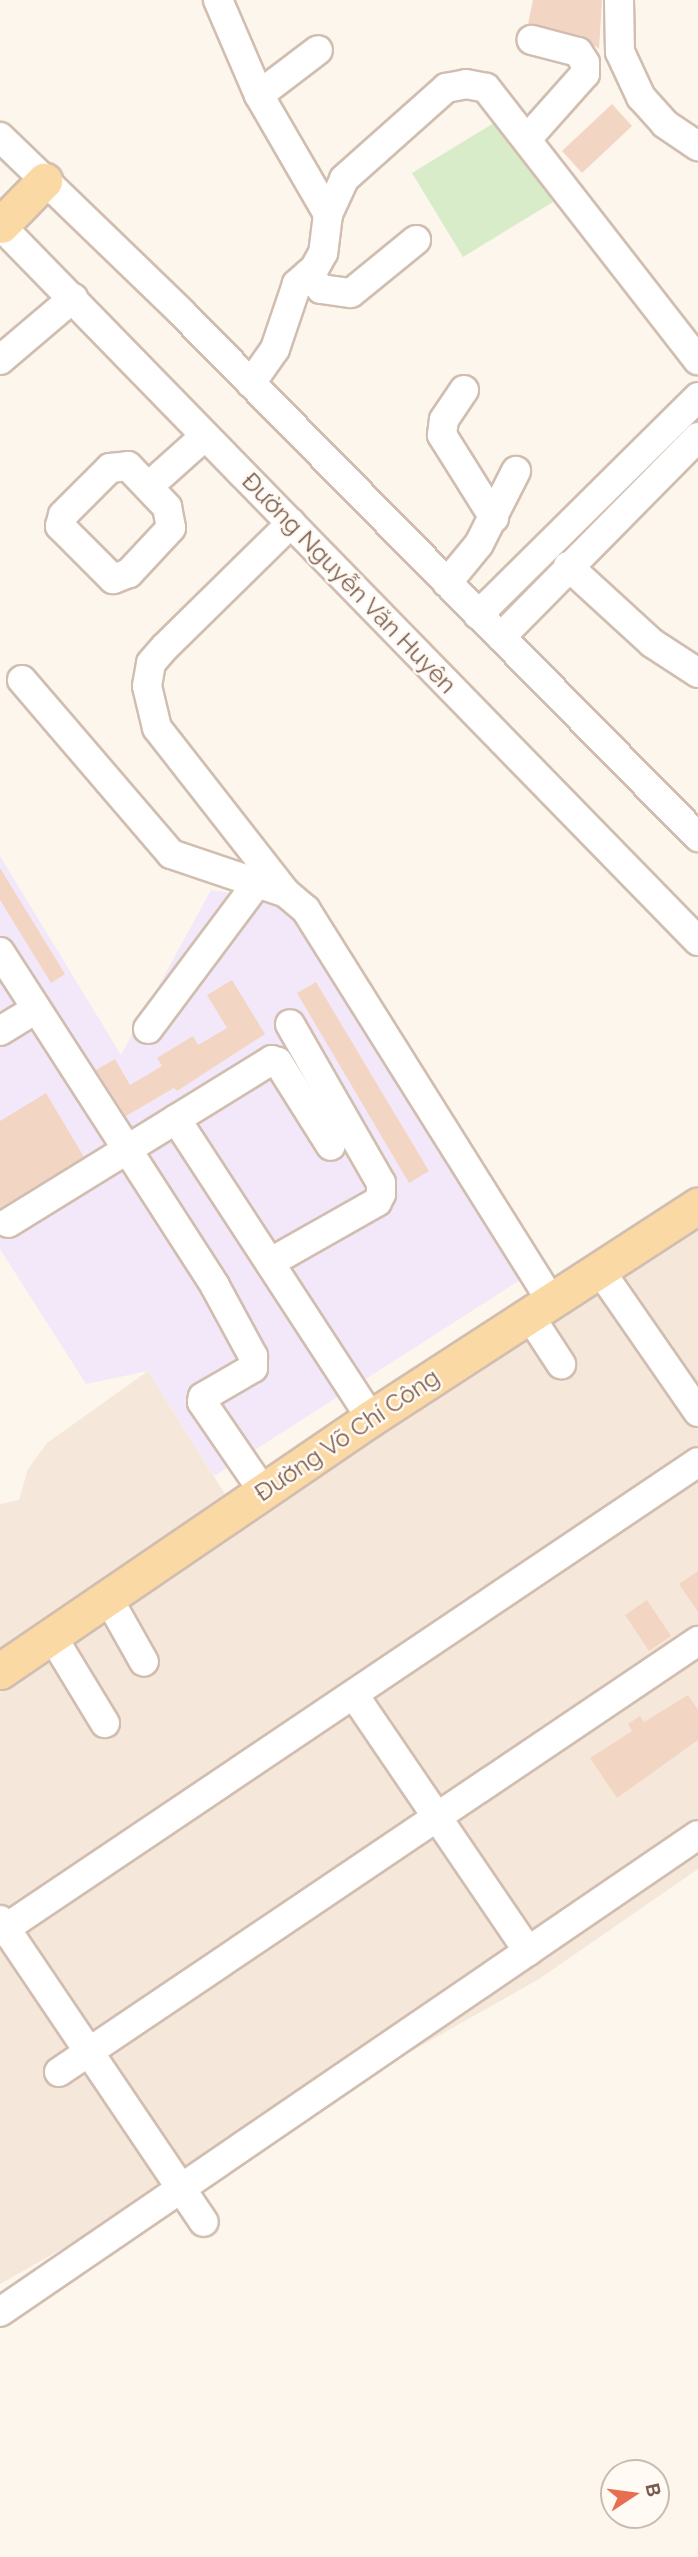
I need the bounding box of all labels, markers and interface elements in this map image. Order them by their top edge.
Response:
street label: Đường Nguyễn Văn Huyên [236,466,462,700]
street label: Đường Võ Chí Công [249,1362,445,1508]
north arrow [600,2459,670,2529]
text: B [641,2481,666,2498]

